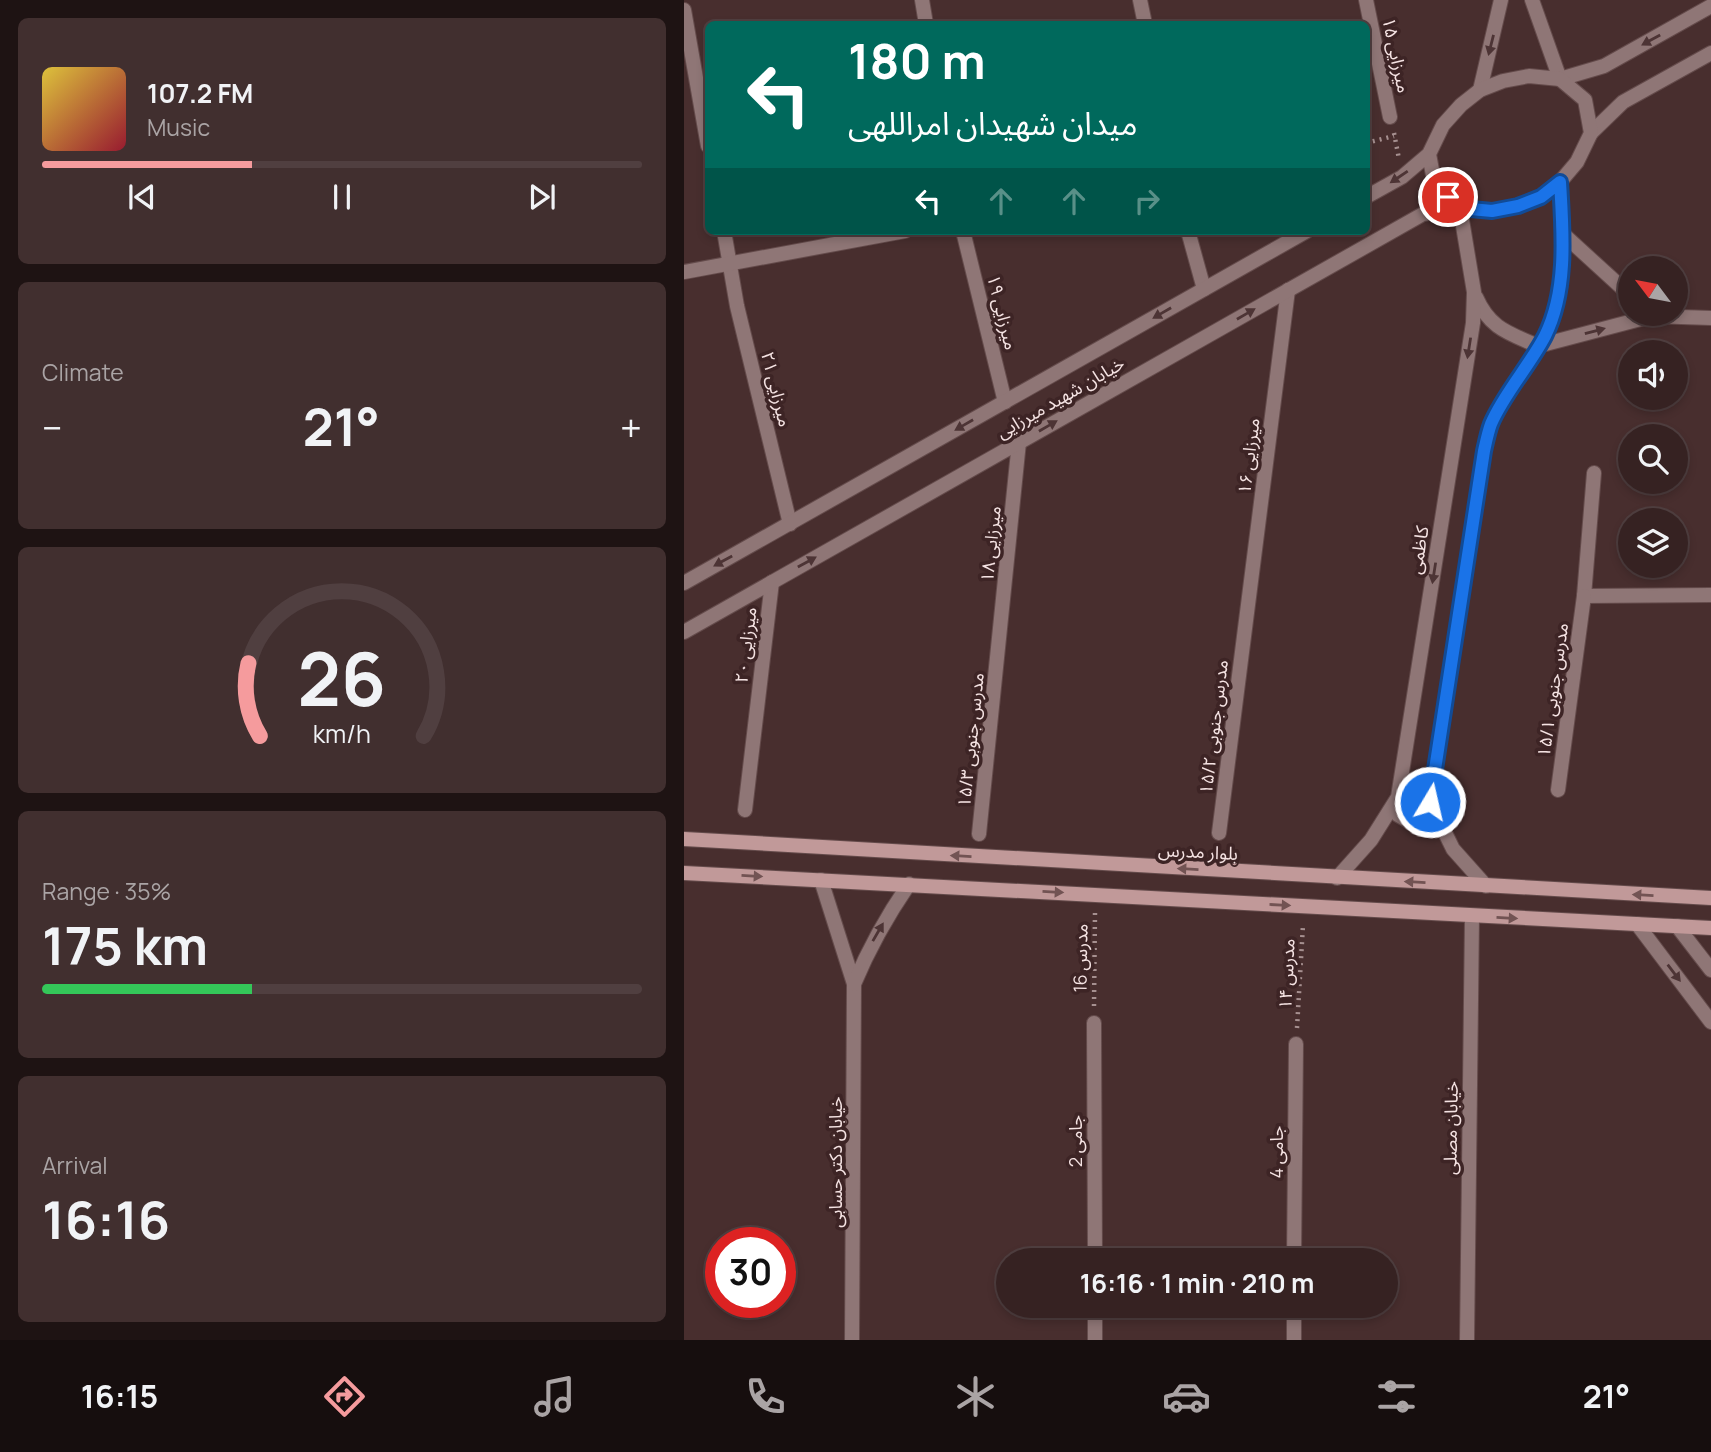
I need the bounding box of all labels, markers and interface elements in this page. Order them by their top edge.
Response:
street label: میرزایی ۱۵ [1377,15,1417,95]
text: 180 m [848,27,986,94]
one-way arrow [1485,34,1496,56]
one-way arrow [1642,34,1661,46]
icon: left [733,49,824,140]
text: 107.2 FM [147,75,253,111]
text: میدان شهیدان امراللهی [848,101,1138,145]
text: Music [147,111,210,143]
pin [1418,167,1478,227]
one-way arrow [1389,171,1409,184]
icon: previous [123,178,161,216]
icon: pause [323,178,361,216]
icon: next [523,178,561,216]
icon: arrive [1429,178,1467,216]
icon: left [909,182,947,220]
icon: ahead [982,182,1020,220]
icon: ahead [1055,182,1093,220]
icon: right [1128,182,1166,220]
north arrow [1618,256,1688,326]
map controls [1618,256,1688,578]
street label: میرزایی ۱۹ [982,272,1024,352]
one-way arrow [1152,307,1172,319]
one-way arrow [1236,308,1256,320]
one-way arrow [1584,325,1606,336]
one-way arrow [1463,337,1474,359]
button: sound [1618,340,1688,410]
street label: میرزایی ۲۱ [756,349,798,429]
street label: خیابان شهید میرزایی [992,351,1128,443]
text: Climate [42,356,124,388]
text: 21° [303,391,380,462]
text: − [42,401,63,453]
text: + [620,401,642,453]
street label: میرزایی ۱۶ [1231,417,1265,495]
one-way arrow [954,419,974,431]
one-way arrow [1038,420,1058,432]
button: search [1618,424,1688,494]
street label: میرزایی ۱۸ [974,505,1006,583]
button: layers [1618,508,1688,578]
street label: کاظمی [1402,524,1434,576]
one-way arrow [714,555,733,567]
one-way arrow [798,556,817,568]
one-way arrow [1428,562,1439,584]
street label: میرزایی ۲۰ [728,606,762,684]
street label: مدرس جنوبی ۱۵/۱ [1531,621,1573,759]
text: 26 [298,628,386,728]
street label: مدرس جنوبی ۱۵/۲ [1193,658,1233,796]
street label: مدرس جنوبی ۱۵/۳ [951,671,989,809]
text: km/h [313,716,371,751]
position arrow [1393,765,1467,839]
street label: بلوار مدرس [1157,837,1239,865]
one-way arrow [950,850,972,861]
one-way arrow [1177,863,1199,874]
one-way arrow [741,871,763,882]
text: Range · 35% [42,875,171,907]
one-way arrow [1404,877,1426,888]
one-way arrow [1042,887,1064,898]
one-way arrow [1631,889,1653,900]
one-way arrow [1269,900,1291,911]
text: 175 km [42,910,208,981]
one-way arrow [1496,912,1518,923]
one-way arrow [872,923,884,942]
street label: مدرس 16 [1067,923,1093,993]
street label: مدرس ۱۴ [1272,938,1300,1010]
one-way arrow [1667,964,1681,982]
street label: خیابان مصلی [1437,1081,1463,1175]
street label: خیابان دکتر حسابی [823,1096,847,1228]
street label: جامی 2 [1063,1115,1087,1167]
street label: جامی 4 [1264,1126,1288,1178]
text: Arrival [42,1149,108,1181]
text: 16:16 [42,1184,170,1255]
speed limit sign: 30 [705,1227,796,1318]
text: 16:16 · 1 min · 210 m [1080,1265,1314,1301]
icon: directions [320,1372,369,1421]
icon: music [530,1372,579,1421]
icon: phone [741,1372,790,1421]
icon: climate [951,1372,1000,1421]
icon: car [1162,1372,1211,1421]
icon: filters [1372,1372,1421,1421]
text: 16:15 [81,1374,158,1418]
text: 21° [1583,1374,1630,1418]

